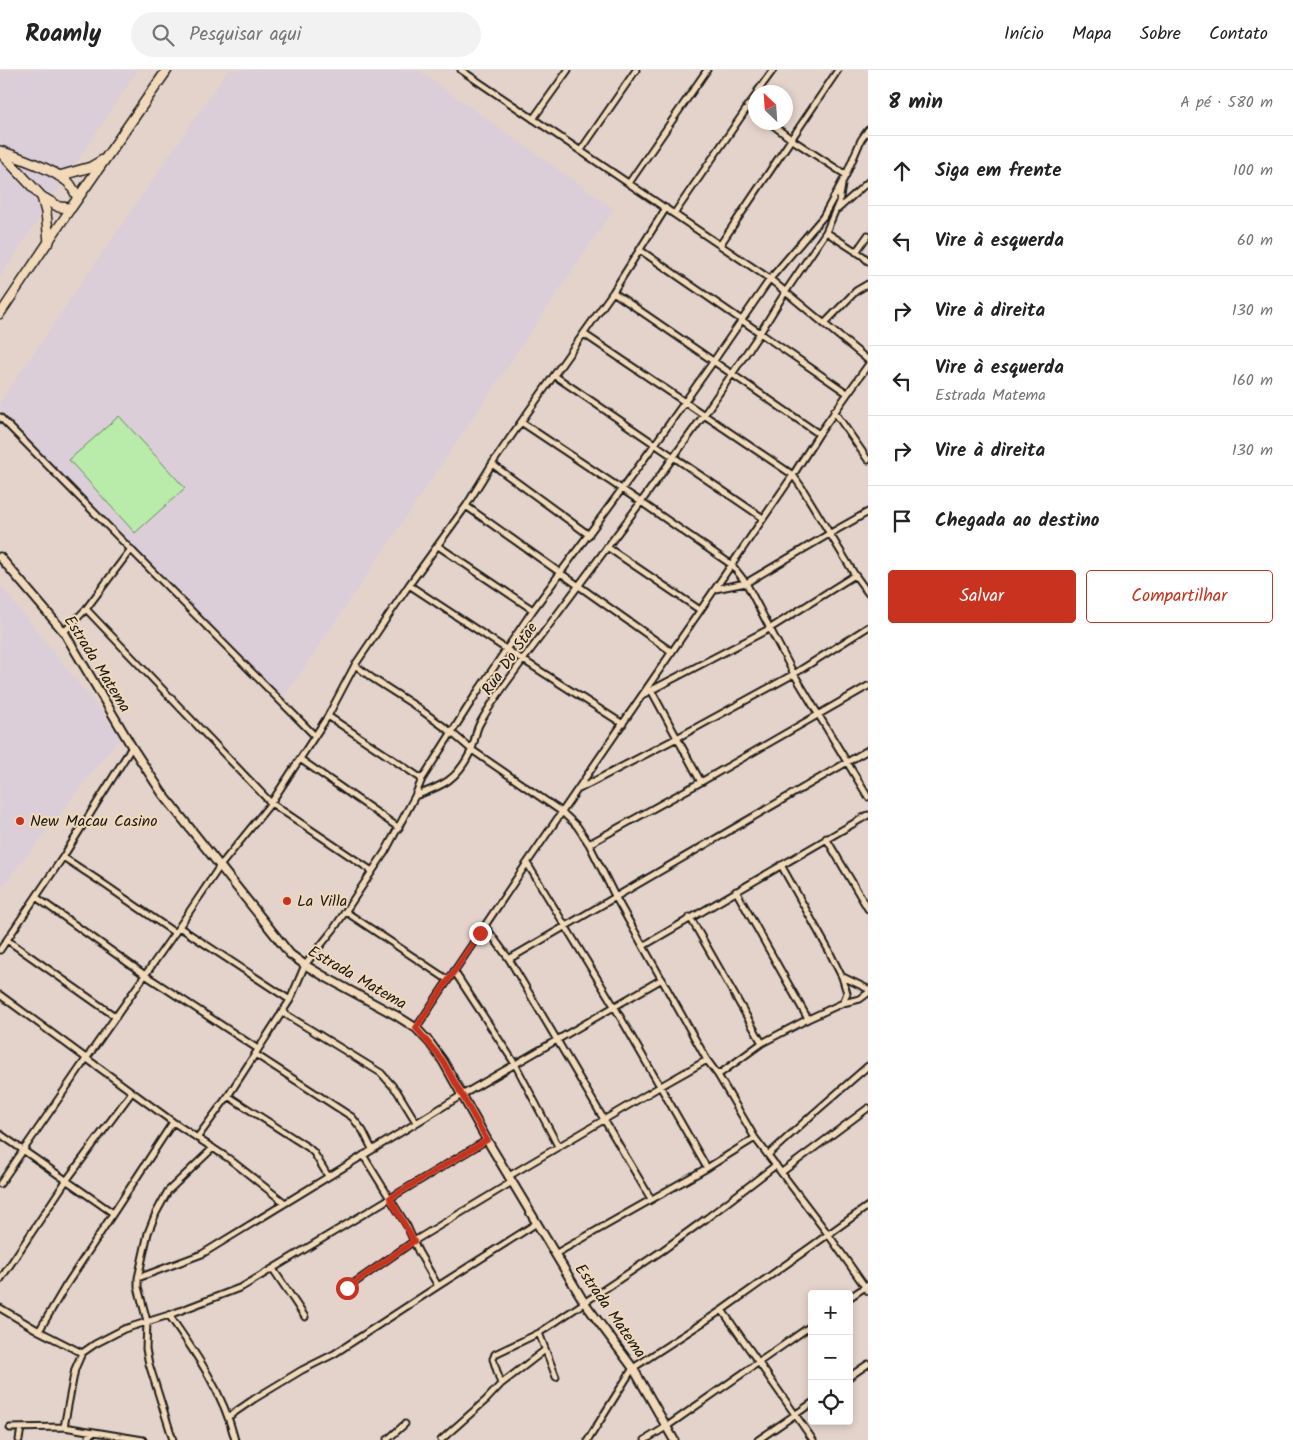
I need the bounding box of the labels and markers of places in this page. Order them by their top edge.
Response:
place label: New Macau Casino [30,809,158,834]
marker: New Macau Casino [14,815,26,827]
place label: La Villa [297,889,347,914]
marker: La Villa [281,895,293,907]

